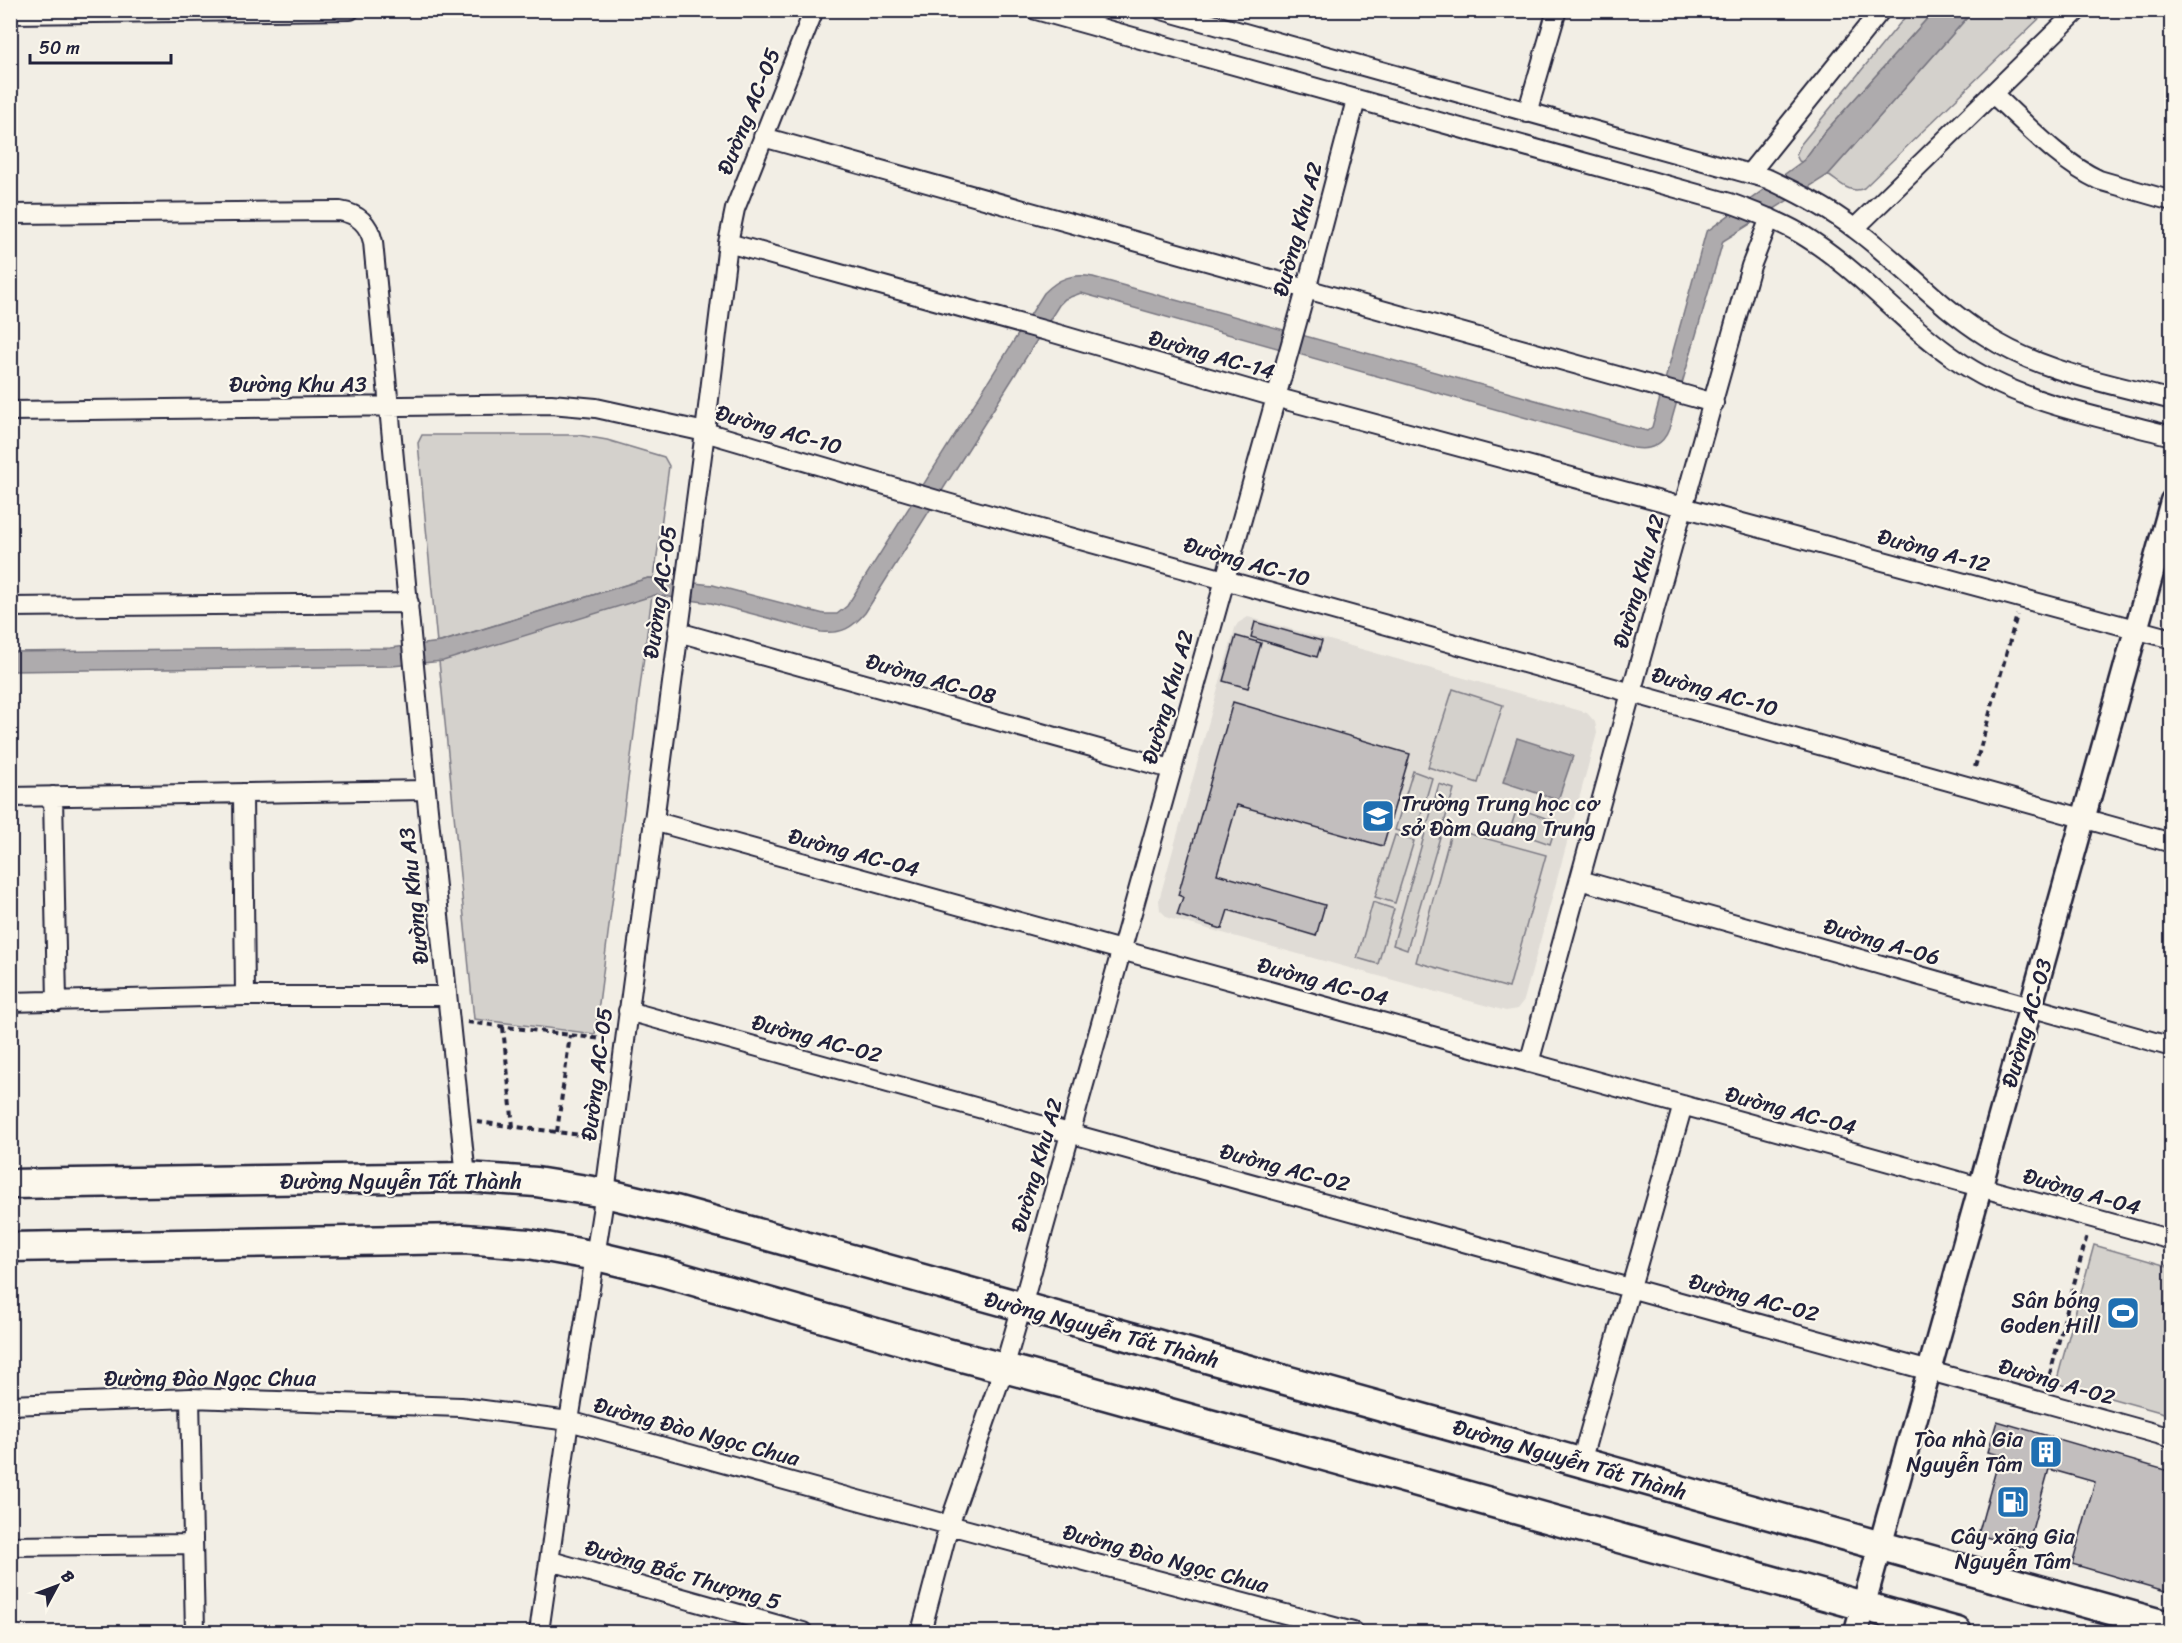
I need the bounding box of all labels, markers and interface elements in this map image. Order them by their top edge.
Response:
scale bar [30,27,171,65]
text: 50 m [39,32,80,64]
street label: Đường AC-05 [705,42,792,181]
street label: Đường Khu A2 [1261,157,1334,301]
street label: Đường AC-14 [1144,318,1280,391]
street label: Đường Khu A3 [229,365,367,404]
street label: Đường AC-10 [711,393,847,466]
street label: Đường Khu A2 [1601,509,1676,653]
street label: Đường A-12 [1873,517,1995,584]
street label: Đường AC-05 [631,523,688,661]
street label: Đường AC-10 [1179,525,1315,598]
street label: Đường Khu A2 [1130,625,1205,769]
street label: Đường AC-08 [861,641,1001,716]
street label: Đường AC-10 [1647,655,1783,728]
place label: Trường Trung học cơ sở Đàm Quang Trung [1400,784,1601,848]
school or university icon: Trường Trung học cơ sở Đàm Quang Trung [1360,798,1396,834]
street label: Đường AC-04 [784,816,924,889]
street label: Đường Khu A3 [387,826,440,966]
street label: Đường A-06 [1819,906,1945,977]
street label: Đường AC-04 [1253,945,1393,1018]
street label: Đường AC-03 [1989,954,2064,1092]
street label: Đường AC-02 [747,1002,887,1075]
street label: Đường AC-05 [569,1005,624,1143]
street label: Đường AC-04 [1721,1074,1861,1147]
street label: Đường Khu A2 [999,1093,1074,1237]
street label: Đường AC-02 [1215,1131,1355,1204]
street label: Đường A-04 [2018,1156,2146,1227]
street label: Đường Nguyễn Tất Thành [280,1162,522,1201]
street label: Đường AC-02 [1684,1261,1824,1334]
street label: Đường Nguyễn Tất Thành [980,1279,1224,1380]
place label: Sân bóng Goden Hill [2000,1281,2101,1345]
sports icon: Sân bóng Goden Hill [2105,1295,2141,1331]
street label: Đường A-02 [1994,1346,2120,1417]
street label: Đường Đào Ngọc Chua [104,1359,317,1398]
street label: Đường Đào Ngọc Chua [589,1385,805,1478]
street label: Đường Nguyễn Tất Thành [1448,1407,1691,1512]
place label: Tòa nhà Gia Nguyễn Tâm [1906,1420,2024,1484]
building icon: Tòa nhà Gia Nguyễn Tâm [2028,1434,2064,1470]
fuel station icon: Cây xăng Gia Nguyễn Tâm [1995,1484,2031,1520]
street label: Đường Đào Ngọc Chua [1058,1512,1274,1605]
place label: Cây xăng Gia Nguyễn Tâm [1951,1517,2076,1581]
street label: Đường Bắc Thượng 5 [580,1528,786,1621]
north arrow [27,1556,87,1616]
text: B [54,1563,83,1590]

